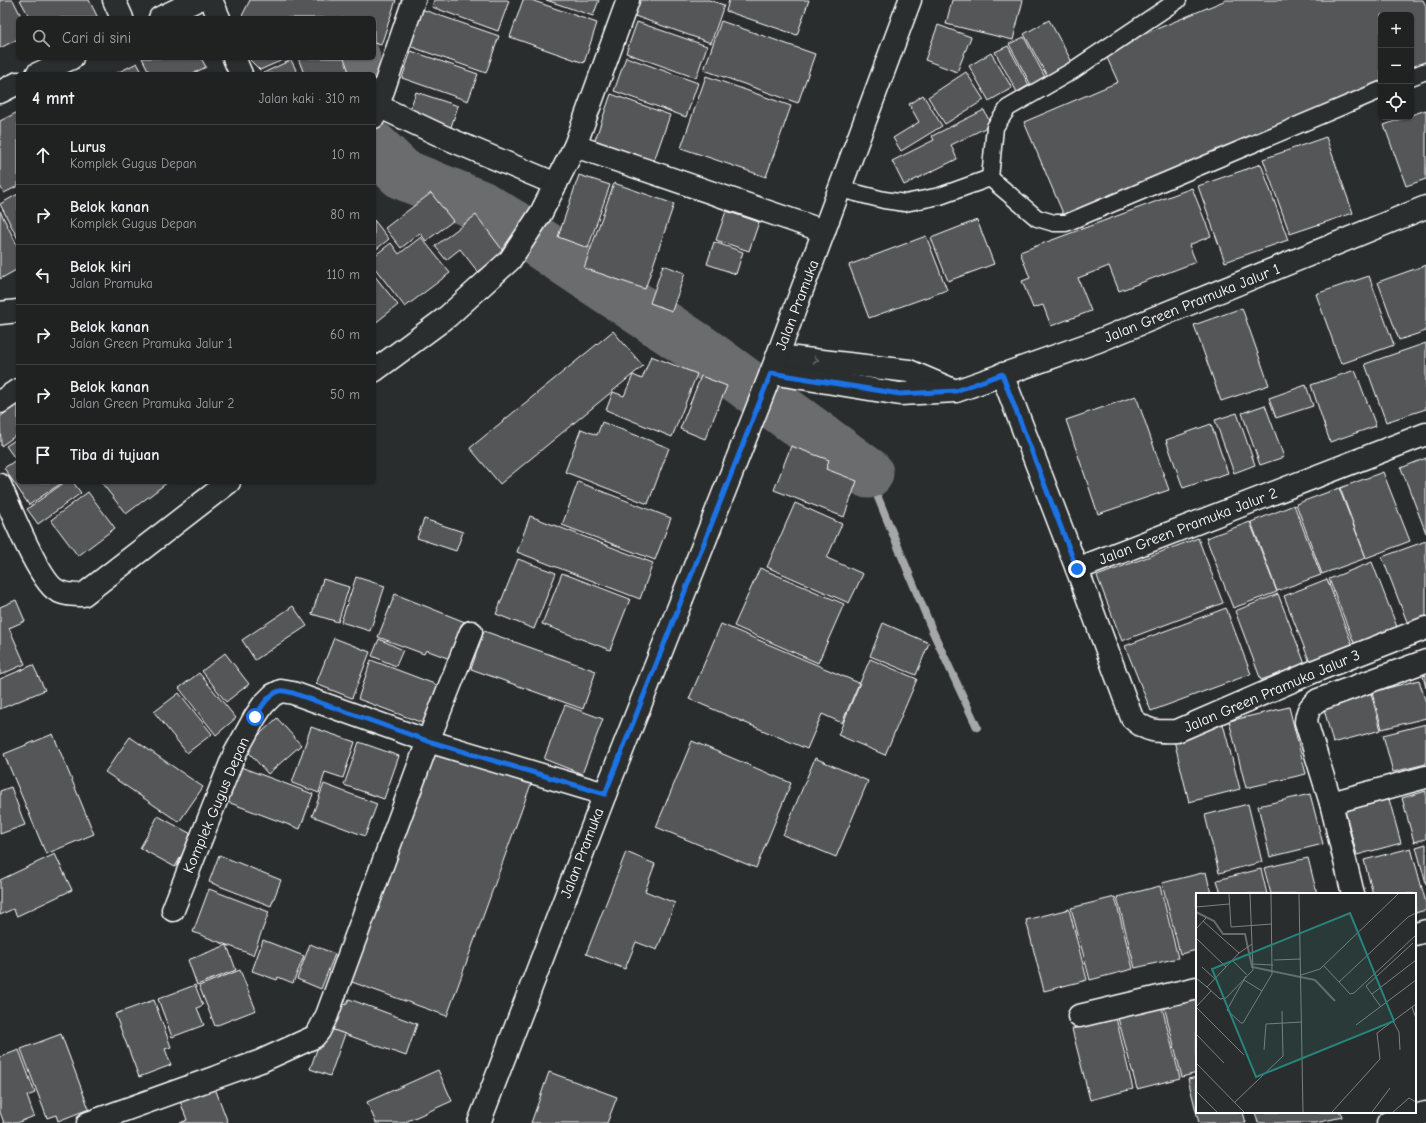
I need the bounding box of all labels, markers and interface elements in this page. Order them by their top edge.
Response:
map controls [1378,12,1414,120]
button: + [1378,12,1414,48]
search box [16,16,376,60]
icon: search [30,27,52,49]
text: Cari di sini [62,29,131,47]
button: − [1378,48,1414,84]
button: locate [1378,84,1414,120]
text: 4 mnt [32,89,74,108]
text: Jalan kaki · 310 m [259,91,360,106]
text: Lurus [70,138,106,156]
icon: ahead [32,144,54,166]
text: 10 m [332,147,360,162]
text: Komplek Gugus Depan [70,156,197,171]
text: Belok kanan [70,198,149,216]
icon: right [32,204,54,226]
text: 80 m [330,207,360,222]
text: Komplek Gugus Depan [70,216,197,231]
street label: Jalan Pramuka [771,257,823,353]
text: Belok kiri [70,258,131,276]
street label: Jalan Green Pramuka Jalur 1 [1102,259,1282,347]
icon: left [32,264,54,286]
text: 110 m [327,267,360,282]
text: Jalan Pramuka [70,276,153,291]
text: Belok kanan [70,318,149,336]
icon: right [32,324,54,346]
text: 60 m [330,327,360,342]
text: Jalan Green Pramuka Jalur 1 [70,336,233,351]
one-way arrow [813,355,820,364]
text: Belok kanan [70,378,149,396]
icon: right [32,384,54,406]
text: 50 m [330,387,360,402]
text: Jalan Green Pramuka Jalur 2 [70,396,234,411]
icon: arrive [32,444,54,466]
text: Tiba di tujuan [70,446,159,464]
street label: Jalan Green Pramuka Jalur 2 [1096,484,1280,568]
route end [1068,560,1086,578]
street label: Jalan Green Pramuka Jalur 3 [1181,646,1363,736]
route start [246,708,264,726]
street label: Komplek Gugus Depan [179,734,253,876]
street label: Jalan Pramuka [556,805,608,901]
inset map [1196,893,1416,1113]

